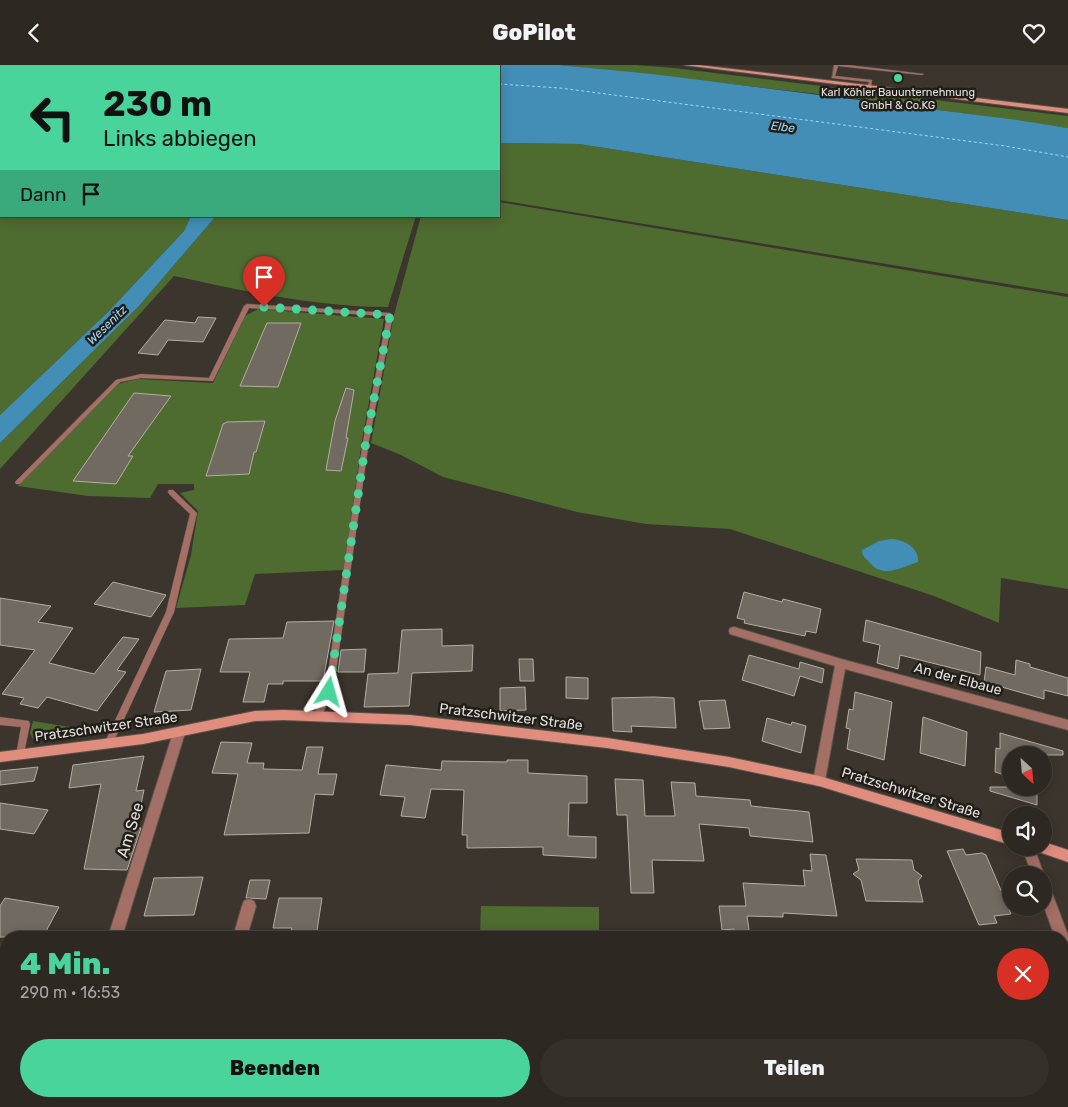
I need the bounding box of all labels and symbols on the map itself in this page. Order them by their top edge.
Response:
marker: Karl Köhler Bauunternehmung GmbH & Co.KG [892,72,904,84]
place label: Karl Köhler Bauunternehmung GmbH & Co.KG [821,86,975,112]
water label: Elbe [770,119,796,135]
pin [243,256,285,307]
water label: Wesenitz [84,303,130,347]
street label: An der Elbaue [912,659,1004,699]
position arrow [302,665,354,717]
street label: Pratzschwitzer Straße [438,700,584,734]
street label: Pratzschwitzer Straße [33,709,179,745]
north arrow [1002,746,1052,796]
street label: Pratzschwitzer Straße [839,764,983,822]
street label: Am See [113,800,147,860]

